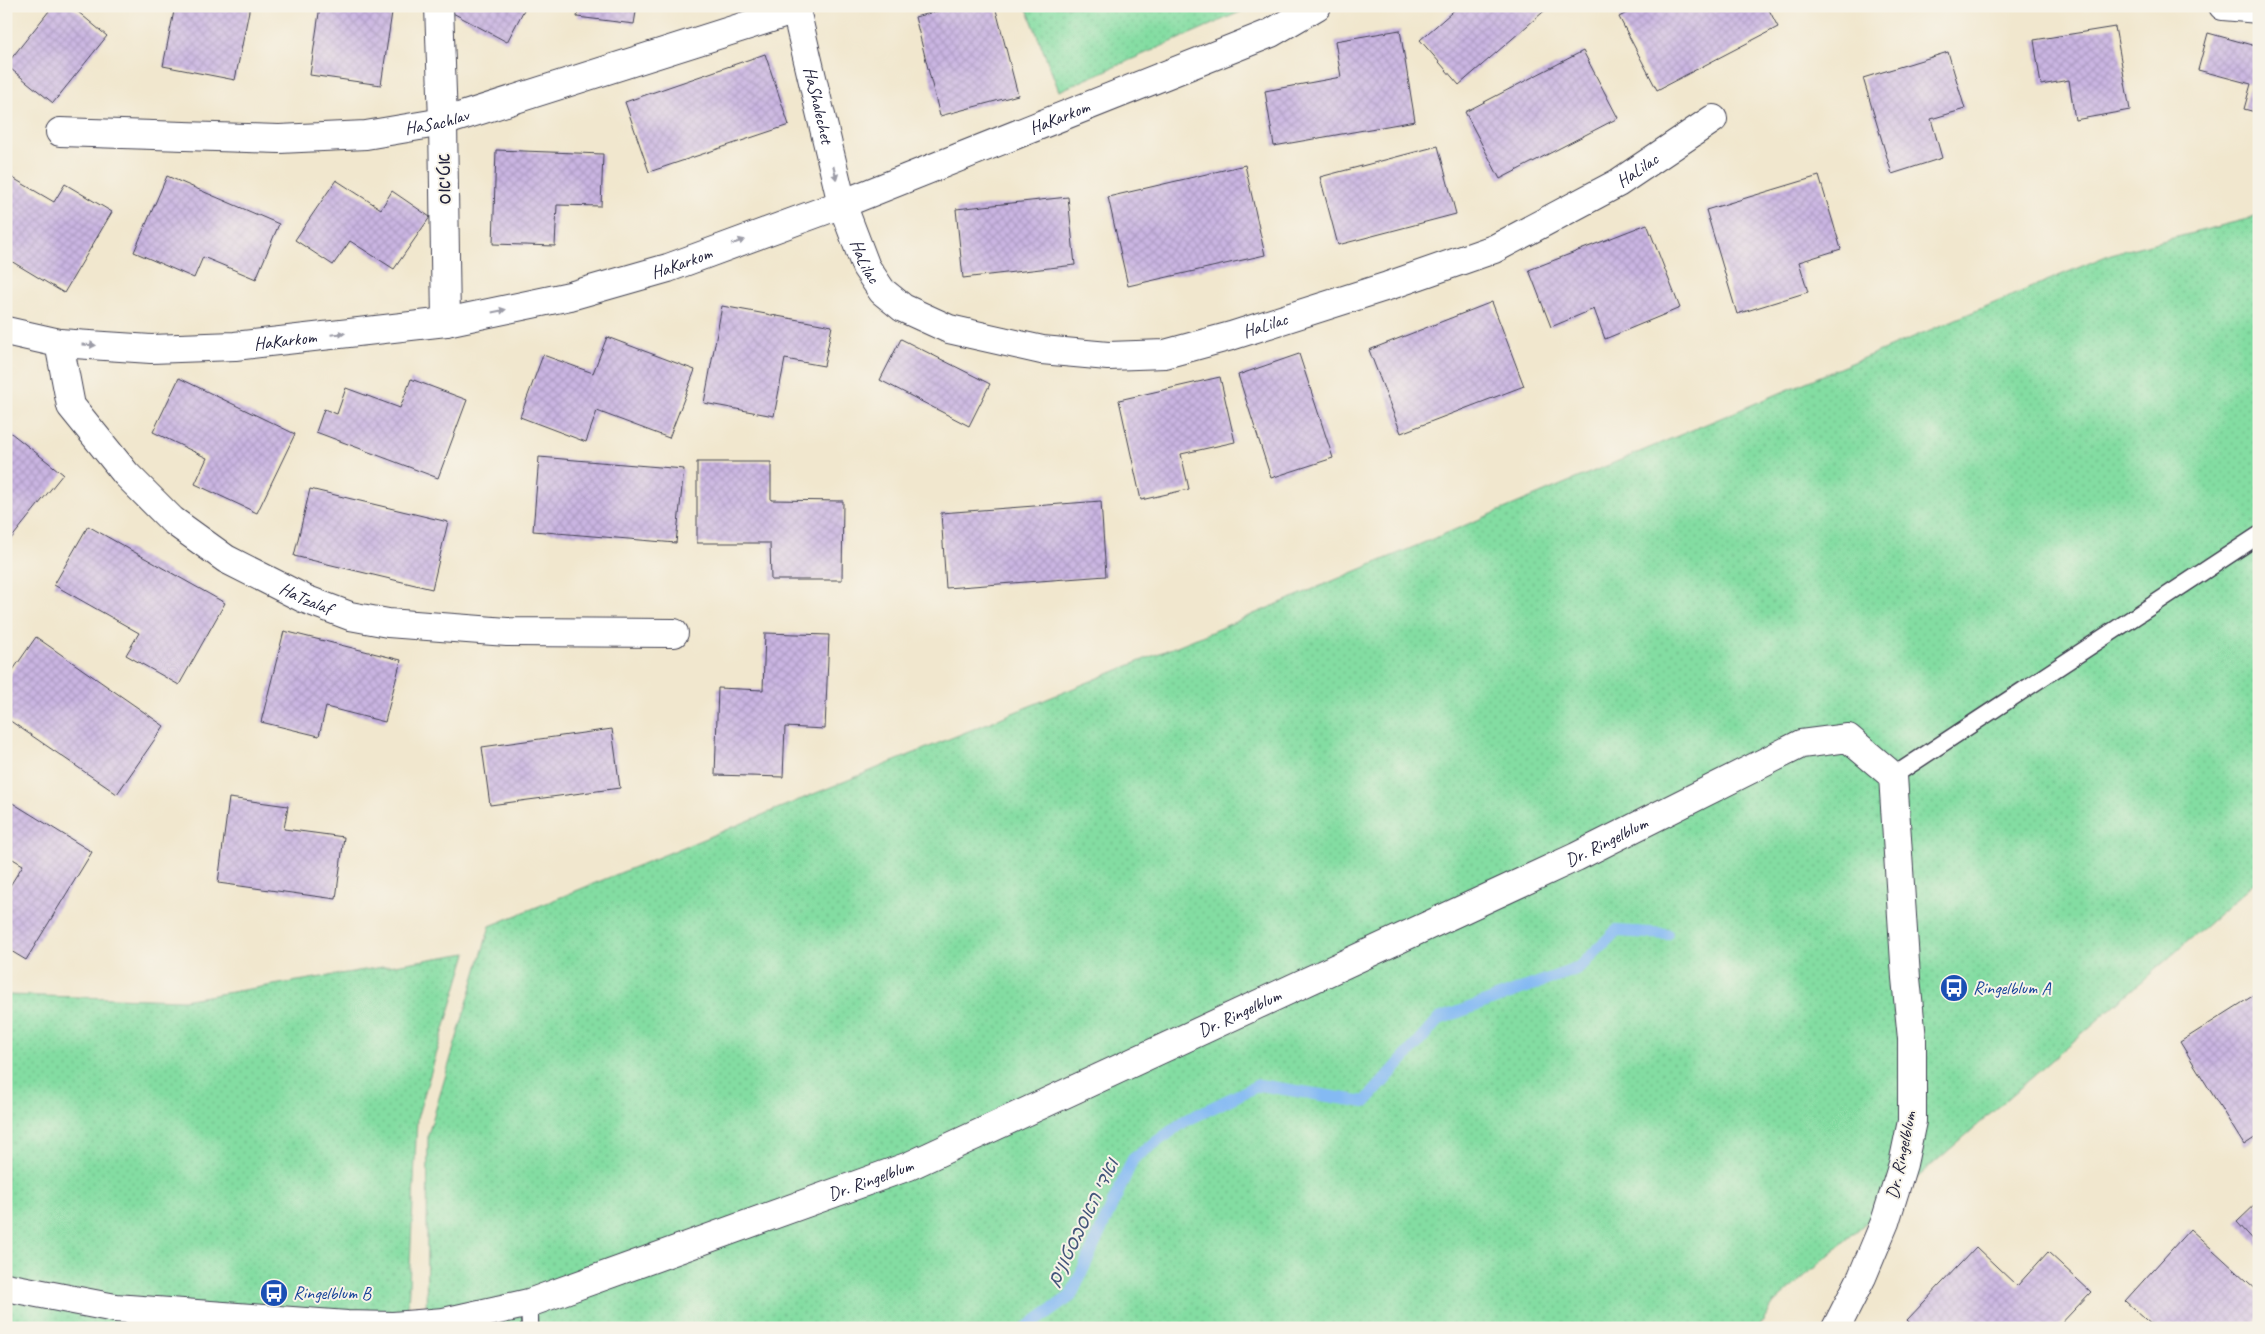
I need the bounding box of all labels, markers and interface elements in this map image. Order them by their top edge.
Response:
street label: HaShalechet [799,65,839,148]
street label: HaKarkom [1026,95,1094,139]
street label: HaSachlav [403,103,473,139]
street label: HaLilac [1612,148,1663,192]
street label: אטיאס [433,153,455,205]
one-way arrow [831,165,839,180]
street label: HaLilac [845,236,885,288]
one-way arrow [731,238,746,245]
street label: HaKarkom [649,241,716,283]
one-way arrow [491,307,506,315]
street label: HaLilac [1240,308,1291,343]
street label: HaKarkom [252,326,319,355]
one-way arrow [330,330,346,338]
one-way arrow [81,341,97,349]
street label: HaTzalaf [276,577,339,621]
street label: Dr. Ringelblum [1562,811,1652,871]
bus stop icon: Ringelblum A [1939,973,1969,1003]
place label: Ringelblum A [1973,977,2051,999]
street label: Dr. Ringelblum [1194,984,1285,1042]
street label: Dr. Ringelblum [1881,1108,1921,1201]
water label: ואדי האסבסטונים [1042,1153,1125,1290]
street label: Dr. Ringelblum [825,1154,917,1205]
bus stop icon: Ringelblum B [259,1278,289,1308]
place label: Ringelblum B [293,1282,372,1304]

